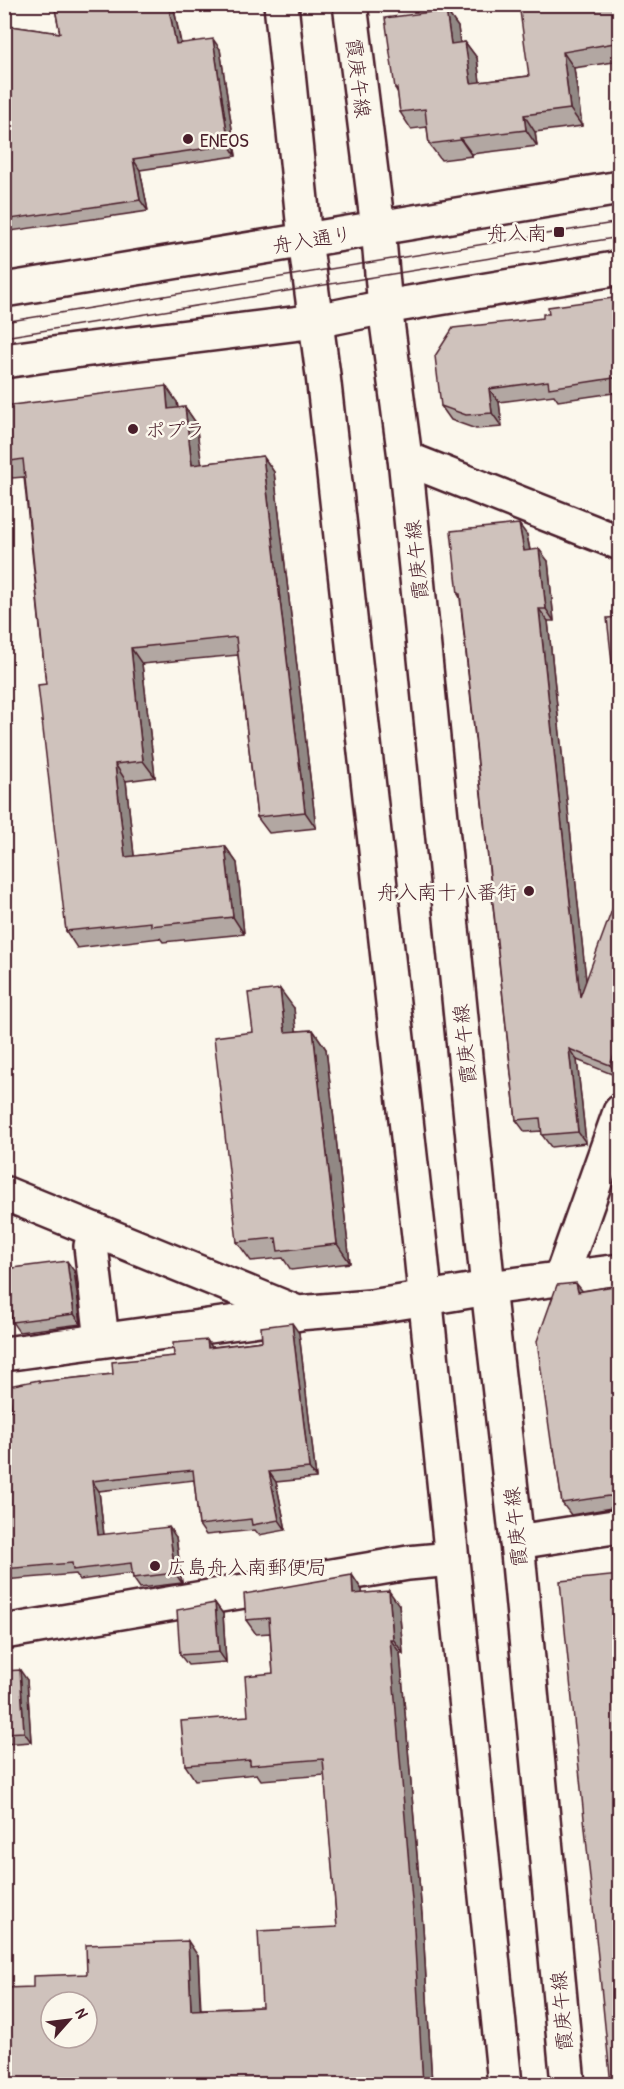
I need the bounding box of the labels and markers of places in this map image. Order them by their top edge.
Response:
place label: ENEOS [200,126,249,153]
marker: ENEOS [181,132,195,146]
place label: 舟入南 [487,219,547,246]
marker: 舟入南 [552,225,566,239]
place label: ポプラ [145,416,205,443]
marker: ポプラ [126,422,140,436]
place label: 舟入南十八番街 [377,878,517,905]
marker: 舟入南十八番街 [522,884,536,898]
place label: 広島舟入南郵便局 [167,1553,327,1580]
marker: 広島舟入南郵便局 [148,1559,162,1573]

